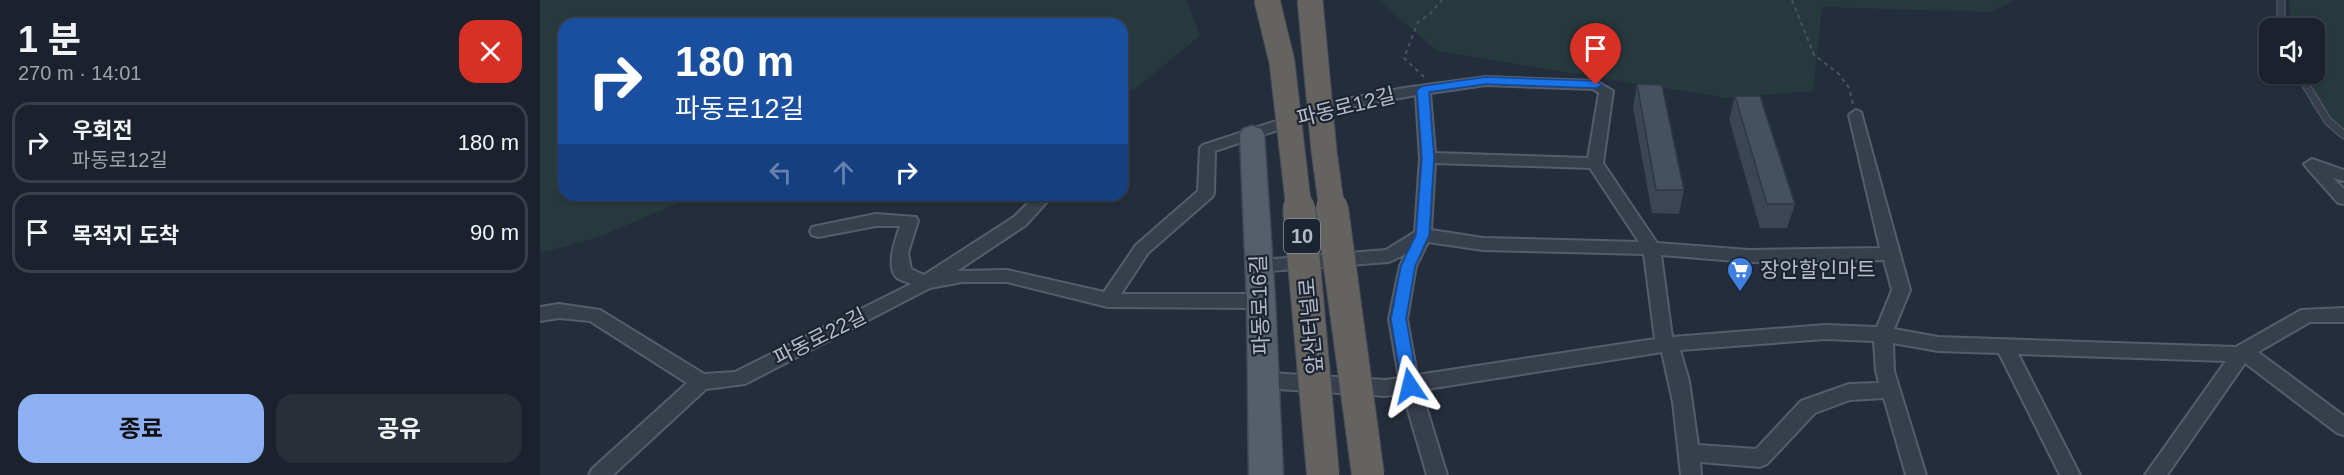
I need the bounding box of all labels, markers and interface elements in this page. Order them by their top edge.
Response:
map controls [2259,18,2325,84]
button: sound [2259,18,2325,84]
text: 1 분 [18,19,81,60]
button: close [459,20,522,83]
pin [1570,23,1621,85]
icon: arrive [1579,32,1612,65]
text: 180 m [675,38,794,85]
icon: right [576,42,654,120]
text: 270 m · 14:01 [18,62,141,84]
street label: 파동로12길 [1294,83,1397,130]
text: 파동로12길 [675,94,804,124]
text: 우회전 [72,118,133,143]
icon: right [21,126,54,159]
text: 180 m [458,130,519,155]
text: 파동로12길 [72,149,168,171]
icon: left [764,156,797,189]
icon: ahead [827,156,860,189]
icon: right [890,156,923,189]
icon: arrive [21,216,54,249]
road number: 10 [1284,219,1320,253]
text: 90 m [470,220,519,245]
text: 목적지 도착 [72,223,179,248]
street label: 파동로16길 [1246,254,1273,356]
supermarket icon: 장안할인마트 [1725,255,1755,293]
place label: 장안할인마트 [1760,258,1876,281]
street label: 앞산터널로 [1295,277,1326,375]
street label: 파동로22길 [770,303,870,370]
position arrow [1378,354,1442,418]
button: 종료 [18,394,264,463]
button: 공유 [276,394,522,463]

